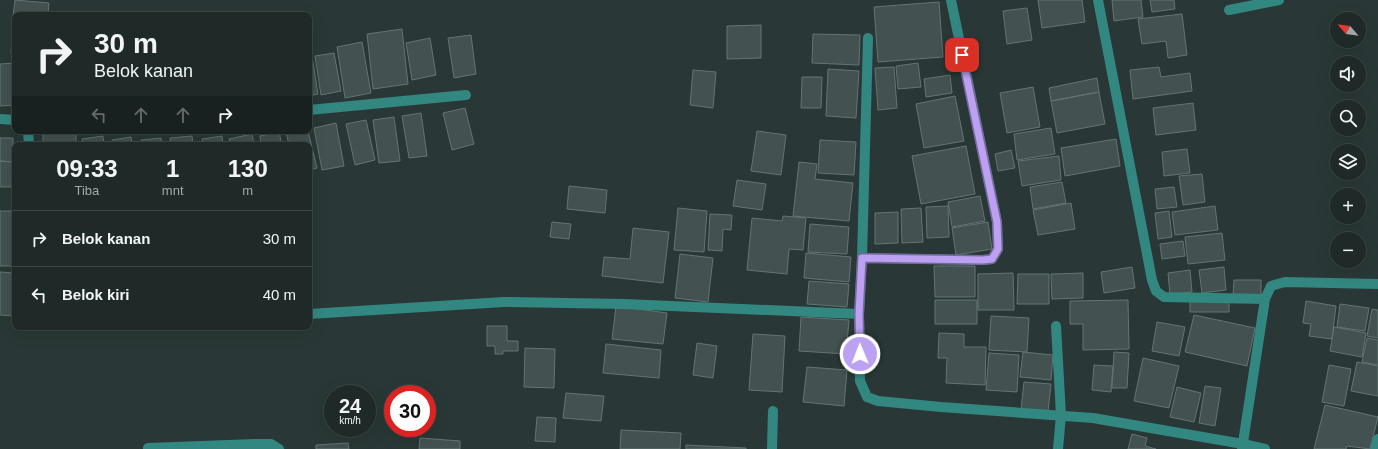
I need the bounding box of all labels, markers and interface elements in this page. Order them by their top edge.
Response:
north arrow [1330,12,1366,48]
map controls [1330,12,1366,268]
icon: right [28,28,80,80]
text: 30 m [94,28,158,59]
pin [945,38,979,72]
icon: arrive [951,44,973,66]
button: sound [1330,56,1366,92]
text: Belok kanan [94,61,193,81]
button: search [1330,100,1366,136]
icon: left [88,104,110,126]
icon: ahead [130,104,152,126]
icon: ahead [172,104,194,126]
icon: right [214,104,236,126]
button: layers [1330,144,1366,180]
text: 09:33 [56,155,118,182]
text: 1 [166,155,179,182]
text: 130 [228,155,268,182]
text: Tiba [75,183,99,198]
text: mnt [162,183,184,198]
text: m [242,183,253,198]
button: + [1330,188,1366,224]
icon: right [28,228,50,250]
text: Belok kanan [62,230,150,247]
text: 30 m [263,230,296,247]
button: − [1330,232,1366,268]
icon: left [28,284,50,306]
text: Belok kiri [62,286,130,303]
text: 40 m [263,286,296,303]
position arrow [839,333,881,375]
speed limit sign: 30 [384,385,436,437]
text: 24 [339,395,361,417]
text: km/h [339,415,361,426]

